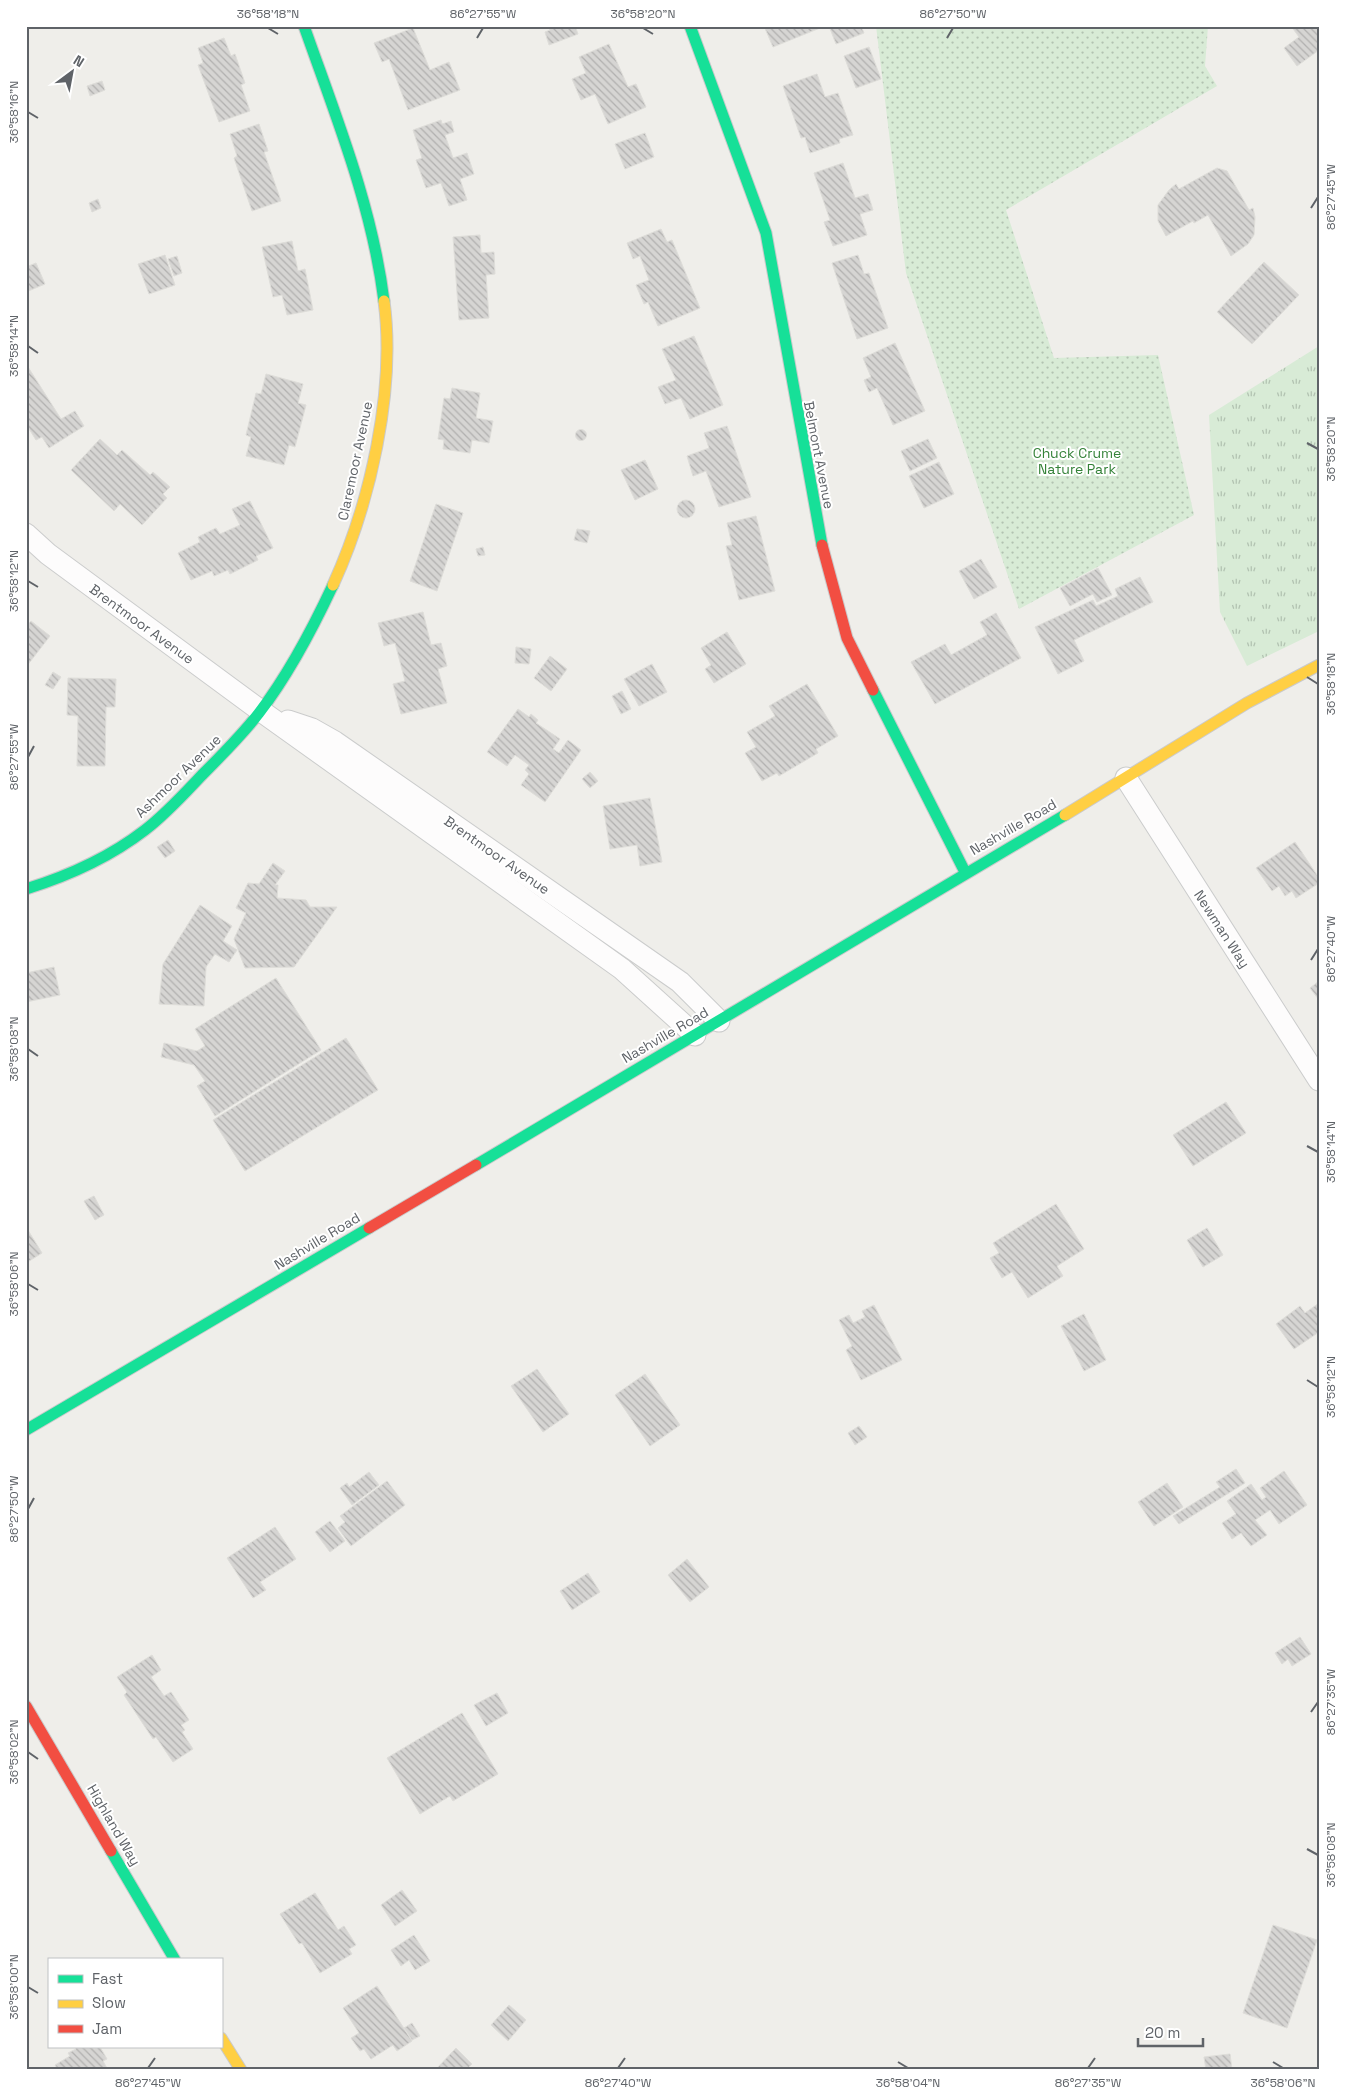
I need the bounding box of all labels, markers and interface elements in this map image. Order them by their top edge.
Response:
text: 36°58'18"N [237,6,299,22]
text: 86°27'55"W [450,6,517,22]
text: 36°58'20"N [611,6,675,22]
text: 86°27'50"W [920,6,987,22]
north arrow [48,48,98,98]
text: N [70,51,88,71]
text: 36°58'16"N [6,81,22,143]
text: 86°27'45"W [1323,163,1339,230]
text: 36°58'14"N [6,315,22,377]
street label: Claremoor Avenue [334,400,376,522]
street label: Belmont Avenue [800,400,838,510]
text: 36°58'20"N [1323,417,1339,481]
park label: Chuck Crume Nature Park [1033,444,1121,478]
text: 36°58'12"N [6,550,22,612]
street label: Brentmoor Avenue [86,580,198,668]
text: 36°58'18"N [1323,653,1339,715]
text: 86°27'55"W [6,723,22,790]
street label: Ashmoor Avenue [131,731,225,821]
street label: Nashville Road [966,795,1060,859]
street label: Brentmoor Avenue [441,812,553,898]
street label: Newman Way [1190,887,1254,971]
text: 86°27'40"W [1323,915,1339,982]
street label: Nashville Road [618,1003,712,1067]
text: 36°58'08"N [6,1016,22,1082]
text: 36°58'14"N [1323,1121,1339,1183]
street label: Nashville Road [271,1208,363,1274]
text: 36°58'06"N [6,1252,22,1316]
text: 36°58'12"N [1323,1356,1339,1418]
text: 86°27'50"W [6,1475,22,1542]
text: 86°27'35"W [1323,1668,1339,1735]
text: 36°58'02"N [6,1720,22,1784]
street label: Highland Way [83,1781,145,1869]
text: 36°58'08"N [1323,1822,1339,1888]
text: 36°58'00"N [6,1954,22,2020]
legend [48,1958,222,2048]
text: Fast [92,1969,123,1988]
text: Slow [92,1993,126,2012]
scale bar [1138,2016,1202,2048]
text: Jam [92,2019,122,2038]
text: 20 m [1145,2023,1180,2042]
text: 86°27'45"W [115,2075,182,2091]
text: 86°27'40"W [585,2075,652,2091]
text: 36°58'04"N [876,2075,940,2091]
text: 86°27'35"W [1055,2075,1122,2091]
text: 36°58'06"N [1251,2075,1315,2091]

